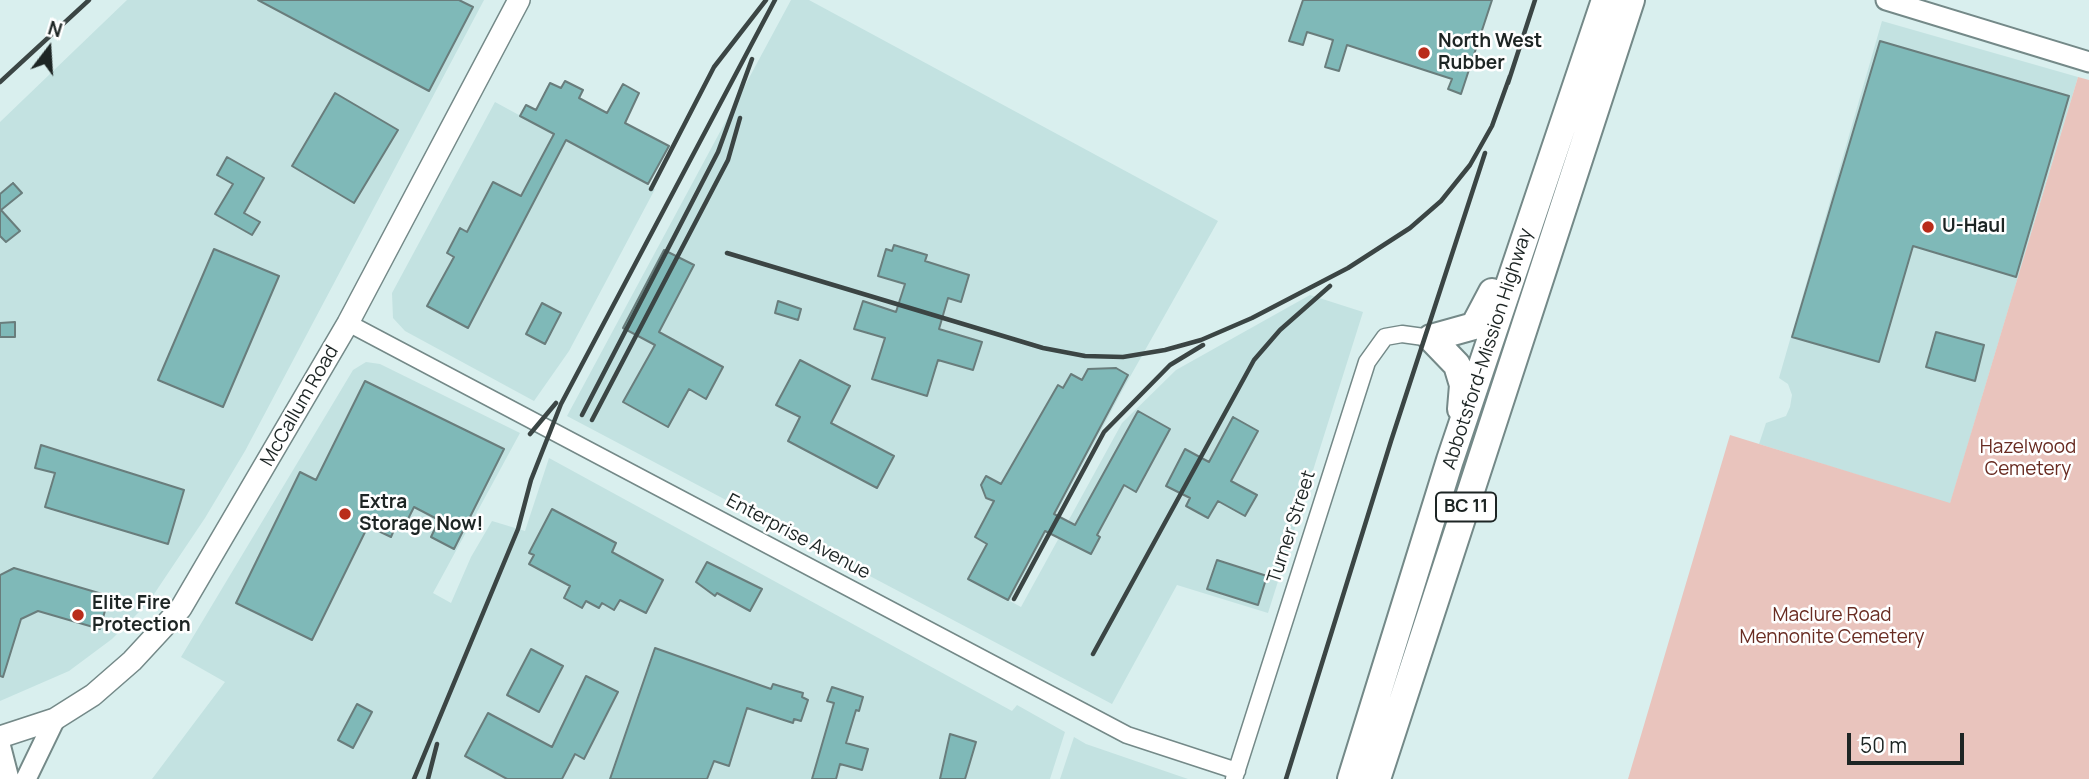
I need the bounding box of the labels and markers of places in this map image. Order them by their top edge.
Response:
place label: North West Rubber [1438,31,1542,75]
marker: North West Rubber [1416,45,1432,61]
place label: U-Haul [1942,216,2006,238]
marker: U-Haul [1920,219,1936,235]
place label: Extra Storage Now! [359,492,483,536]
marker: Extra Storage Now! [337,506,353,522]
place label: Elite Fire Protection [92,593,191,637]
marker: Elite Fire Protection [70,607,86,623]

